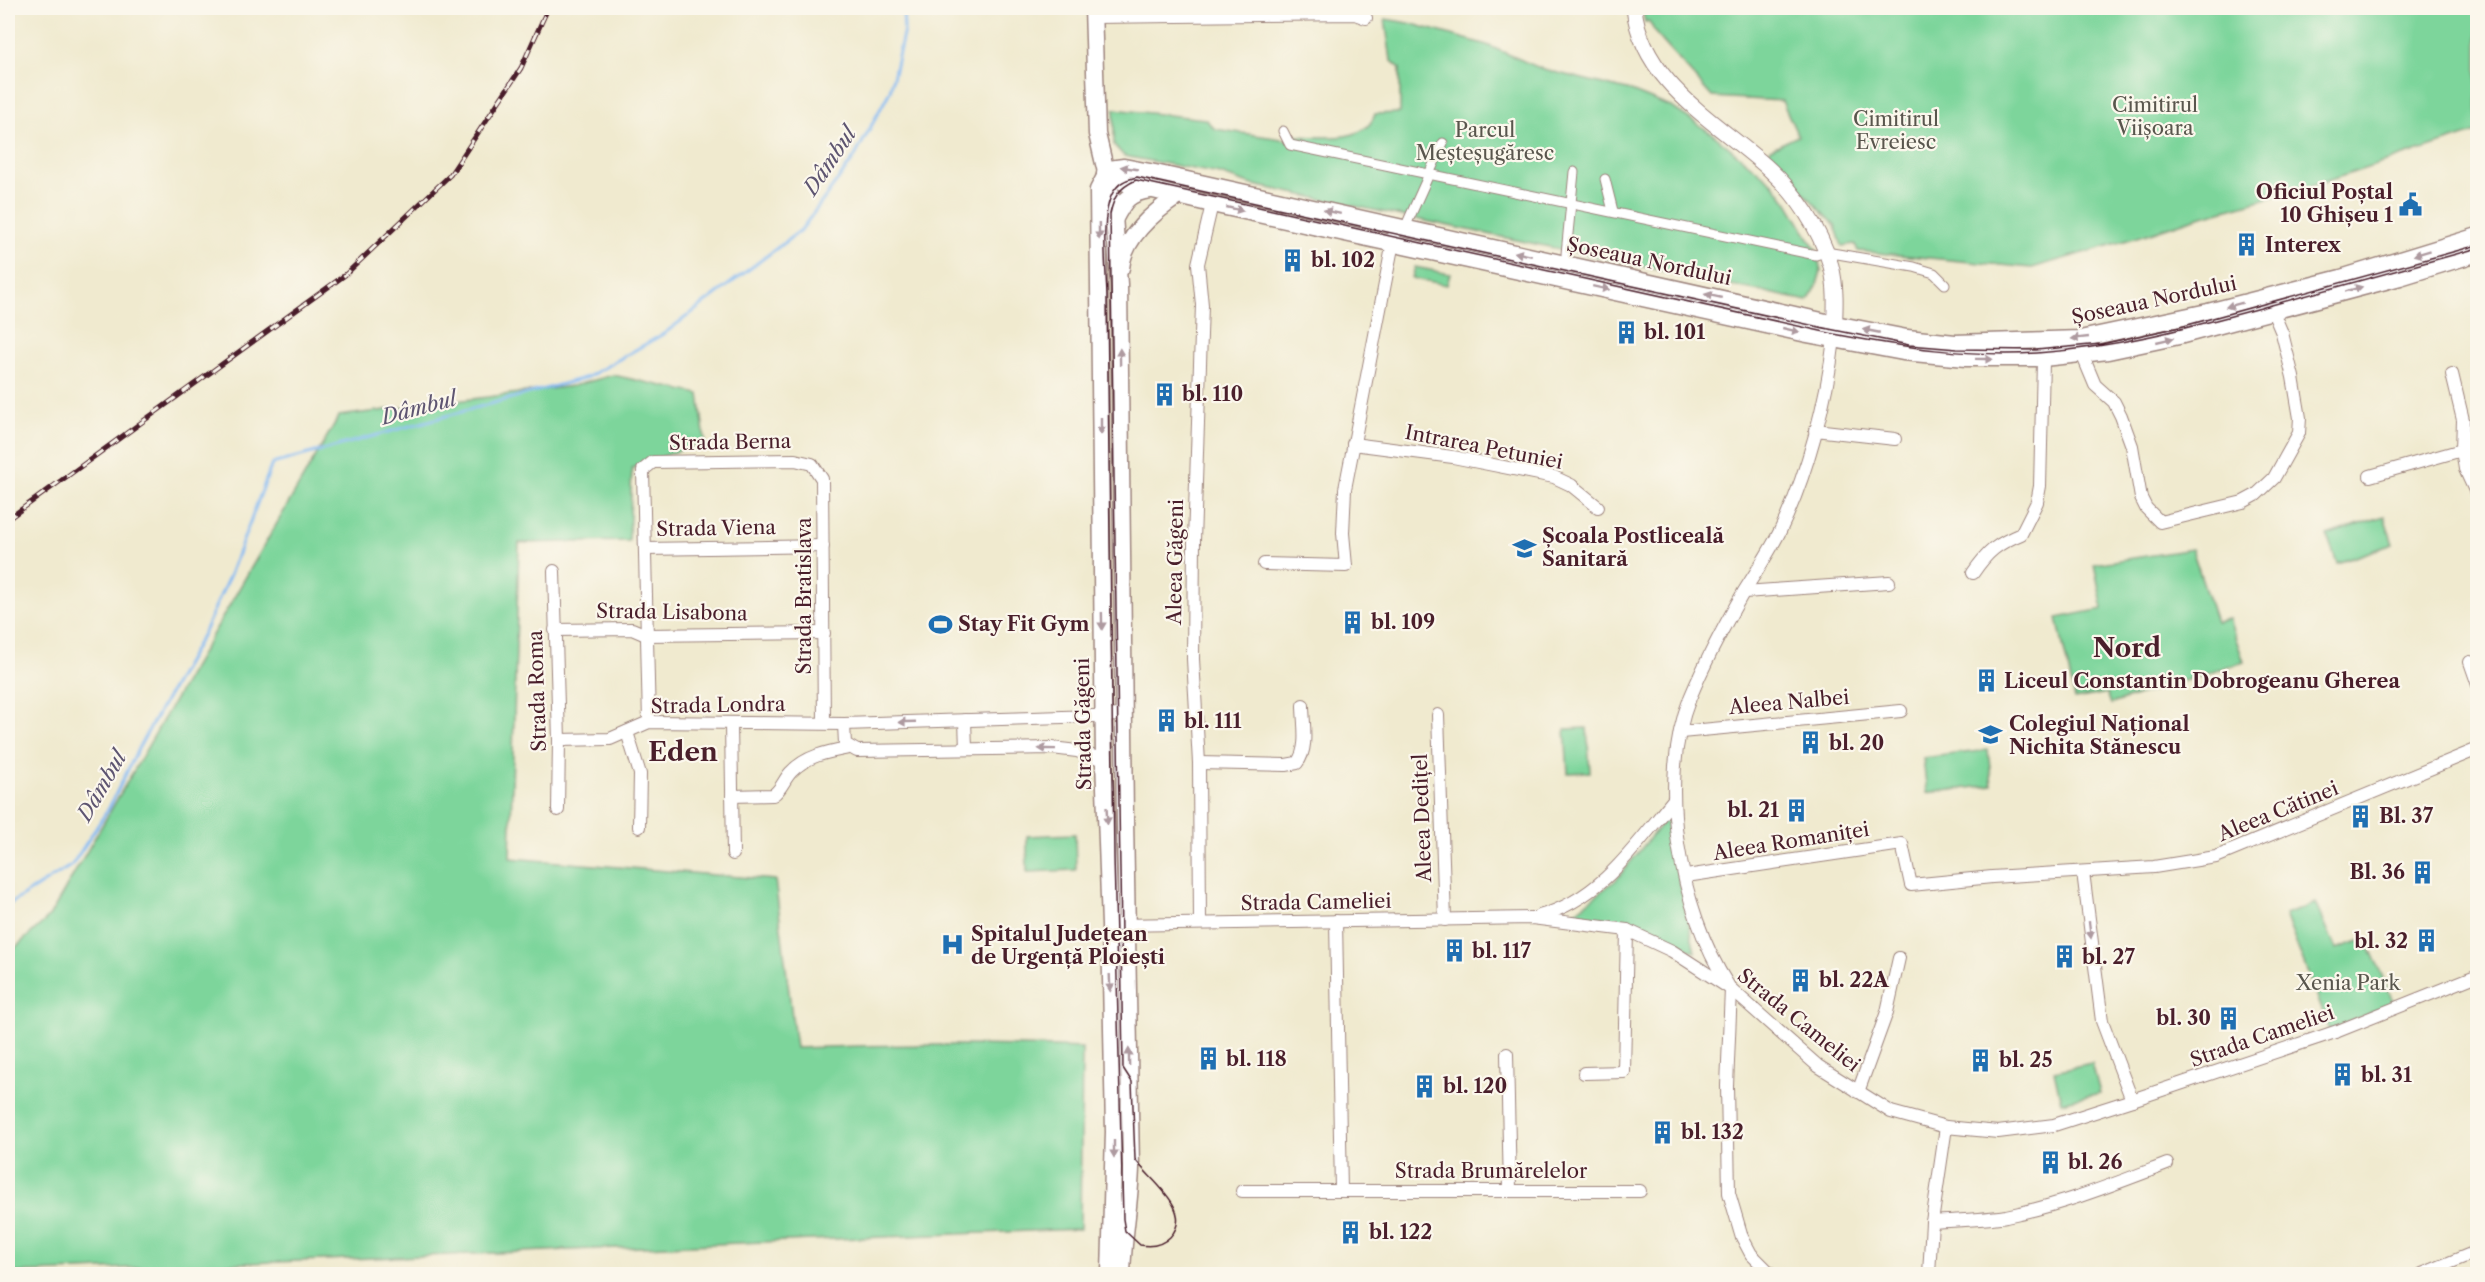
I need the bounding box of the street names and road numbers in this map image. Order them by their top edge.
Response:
street label: Șoseaua Nordului [1564,232,1734,290]
street label: Șoseaua Nordului [2069,271,2239,329]
street label: Intrarea Petuniei [1403,420,1565,474]
street label: Strada Berna [669,429,792,455]
street label: Aleea Găgeni [1162,499,1188,626]
street label: Strada Viena [656,515,777,541]
street label: Strada Bratislava [792,517,816,675]
street label: Strada Lisabona [596,599,748,625]
street label: Strada Roma [523,629,551,752]
street label: Strada Găgeni [1070,657,1096,791]
street label: Aleea Nalbei [1727,685,1850,719]
street label: Strada Londra [650,692,786,718]
street label: Aleea Dedițel [1408,753,1436,884]
street label: Aleea Cătinei [2213,776,2342,846]
street label: Aleea Romaniței [1710,817,1871,865]
street label: Strada Cameliei [1240,889,1392,915]
street label: Strada Cameliei [1733,963,1865,1077]
street label: Strada Cameliei [2187,1000,2337,1072]
street label: Strada Brumărelelor [1395,1159,1588,1183]

